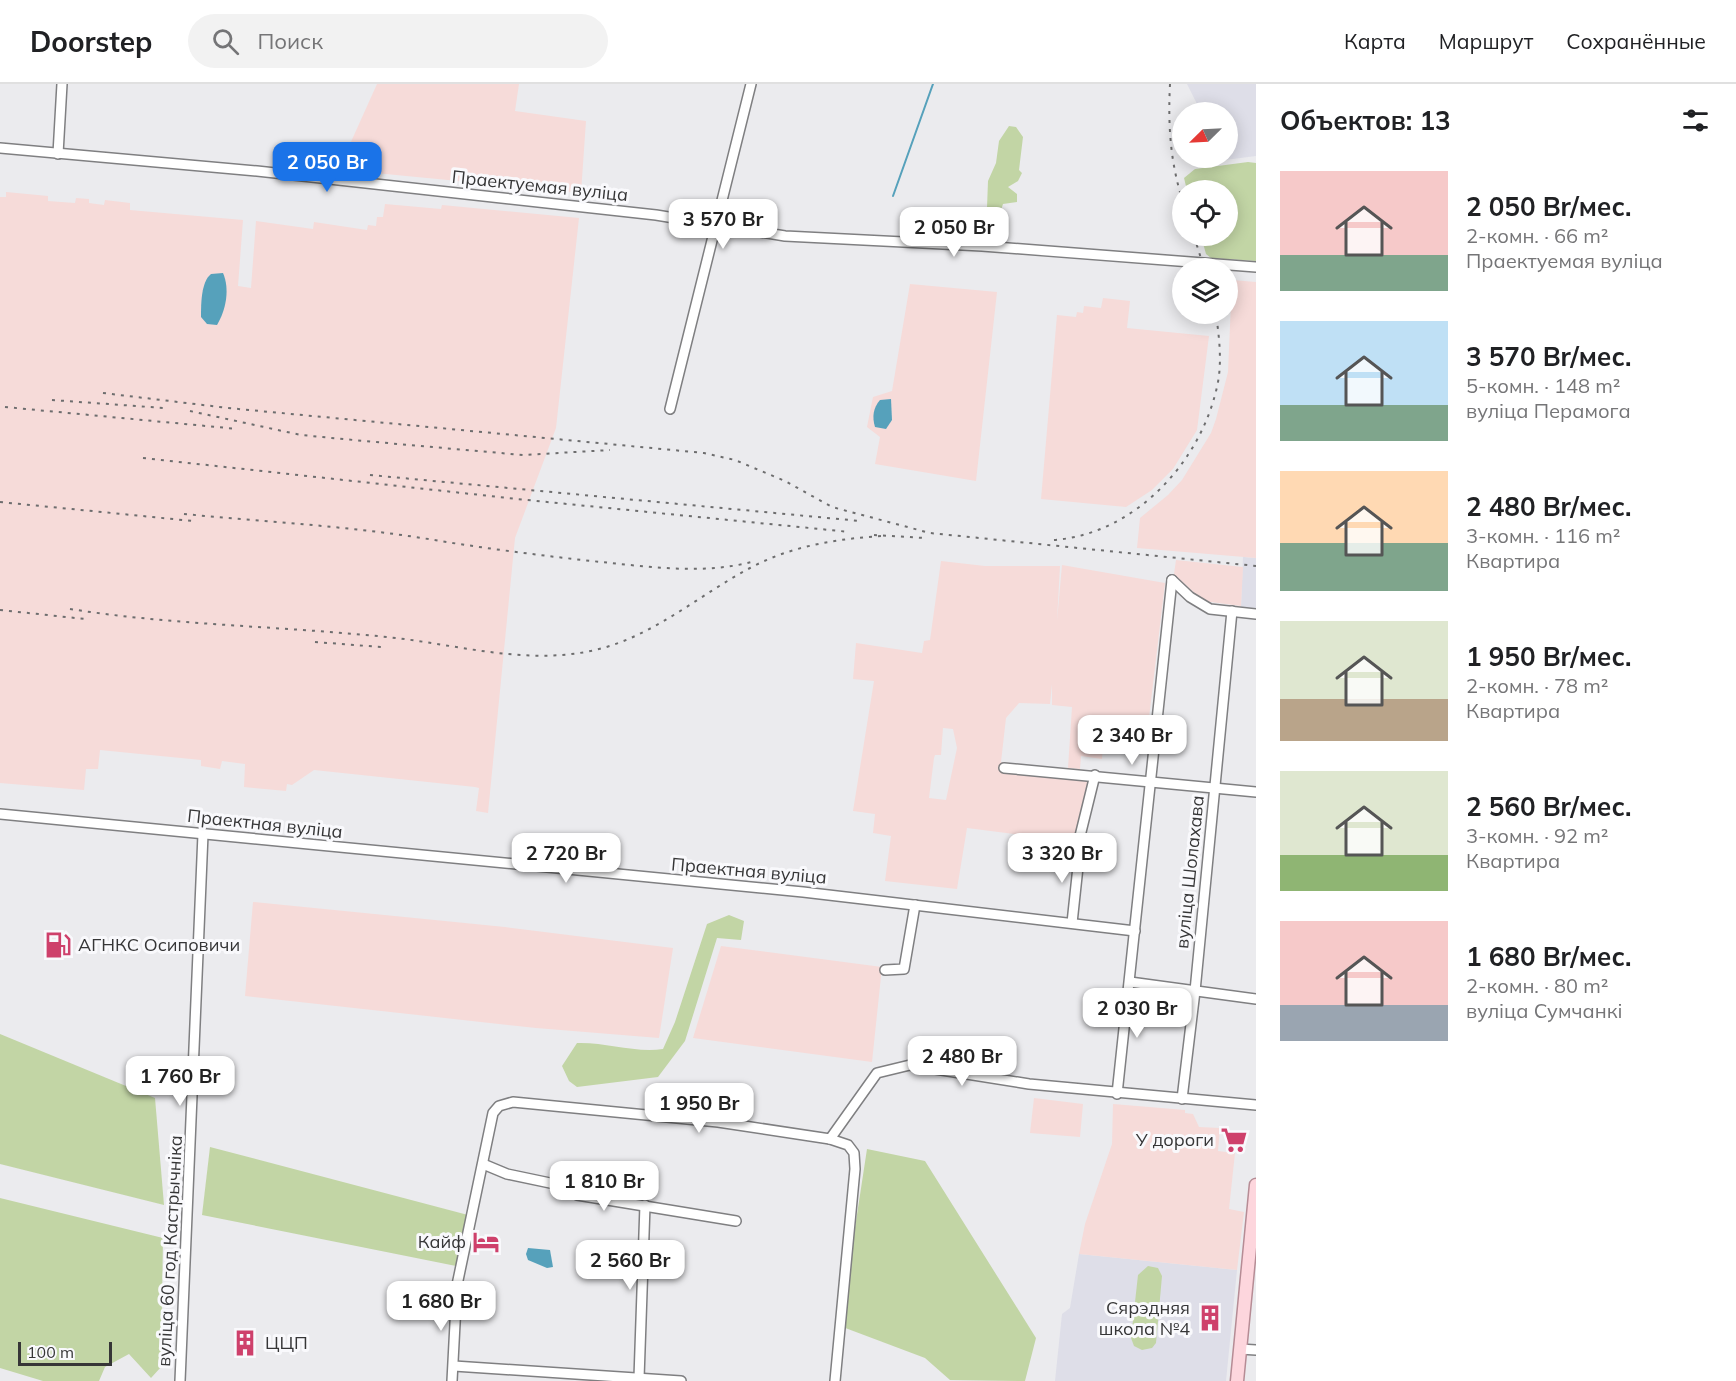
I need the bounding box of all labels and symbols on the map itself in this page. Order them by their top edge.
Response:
north arrow [1172,102,1238,168]
pin: 2 050 Br [265,142,389,193]
street label: Праектуемая вуліца [451,165,629,206]
pin: 3 570 Br [661,199,785,250]
pin: 2 050 Br [892,207,1016,258]
pin: 2 340 Br [1070,715,1194,766]
street label: вуліца Шолахава [1170,794,1209,950]
street label: Праектная вуліца [186,804,344,843]
pin: 2 720 Br [504,833,628,884]
pin: 3 320 Br [1000,833,1124,884]
street label: Праектная вуліца [670,852,828,889]
fuel station icon: АГНКС Осиповичи [43,930,73,960]
place label: АГНКС Осиповичи [78,933,240,956]
pin: 2 030 Br [1075,988,1199,1039]
pin: 2 480 Br [900,1036,1024,1087]
pin: 1 760 Br [118,1056,242,1107]
pin: 1 950 Br [637,1083,761,1134]
supermarket icon: У дороги [1219,1125,1249,1155]
place label: У дороги [1135,1128,1214,1151]
street label: вуліца 60 год Кастрычніка [152,1135,187,1367]
pin: 1 810 Br [542,1161,666,1212]
hotel icon: Кайф [471,1227,501,1257]
place label: Кайф [418,1230,466,1253]
pin: 2 560 Br [568,1240,692,1291]
pin: 1 680 Br [379,1281,503,1332]
place label: Сярэдняя школа №4 [1099,1296,1190,1340]
building icon: Сярэдняя школа №4 [1195,1303,1225,1333]
building icon: ЦЦП [230,1328,260,1358]
place label: ЦЦП [265,1331,308,1354]
scale bar [18,1339,112,1366]

